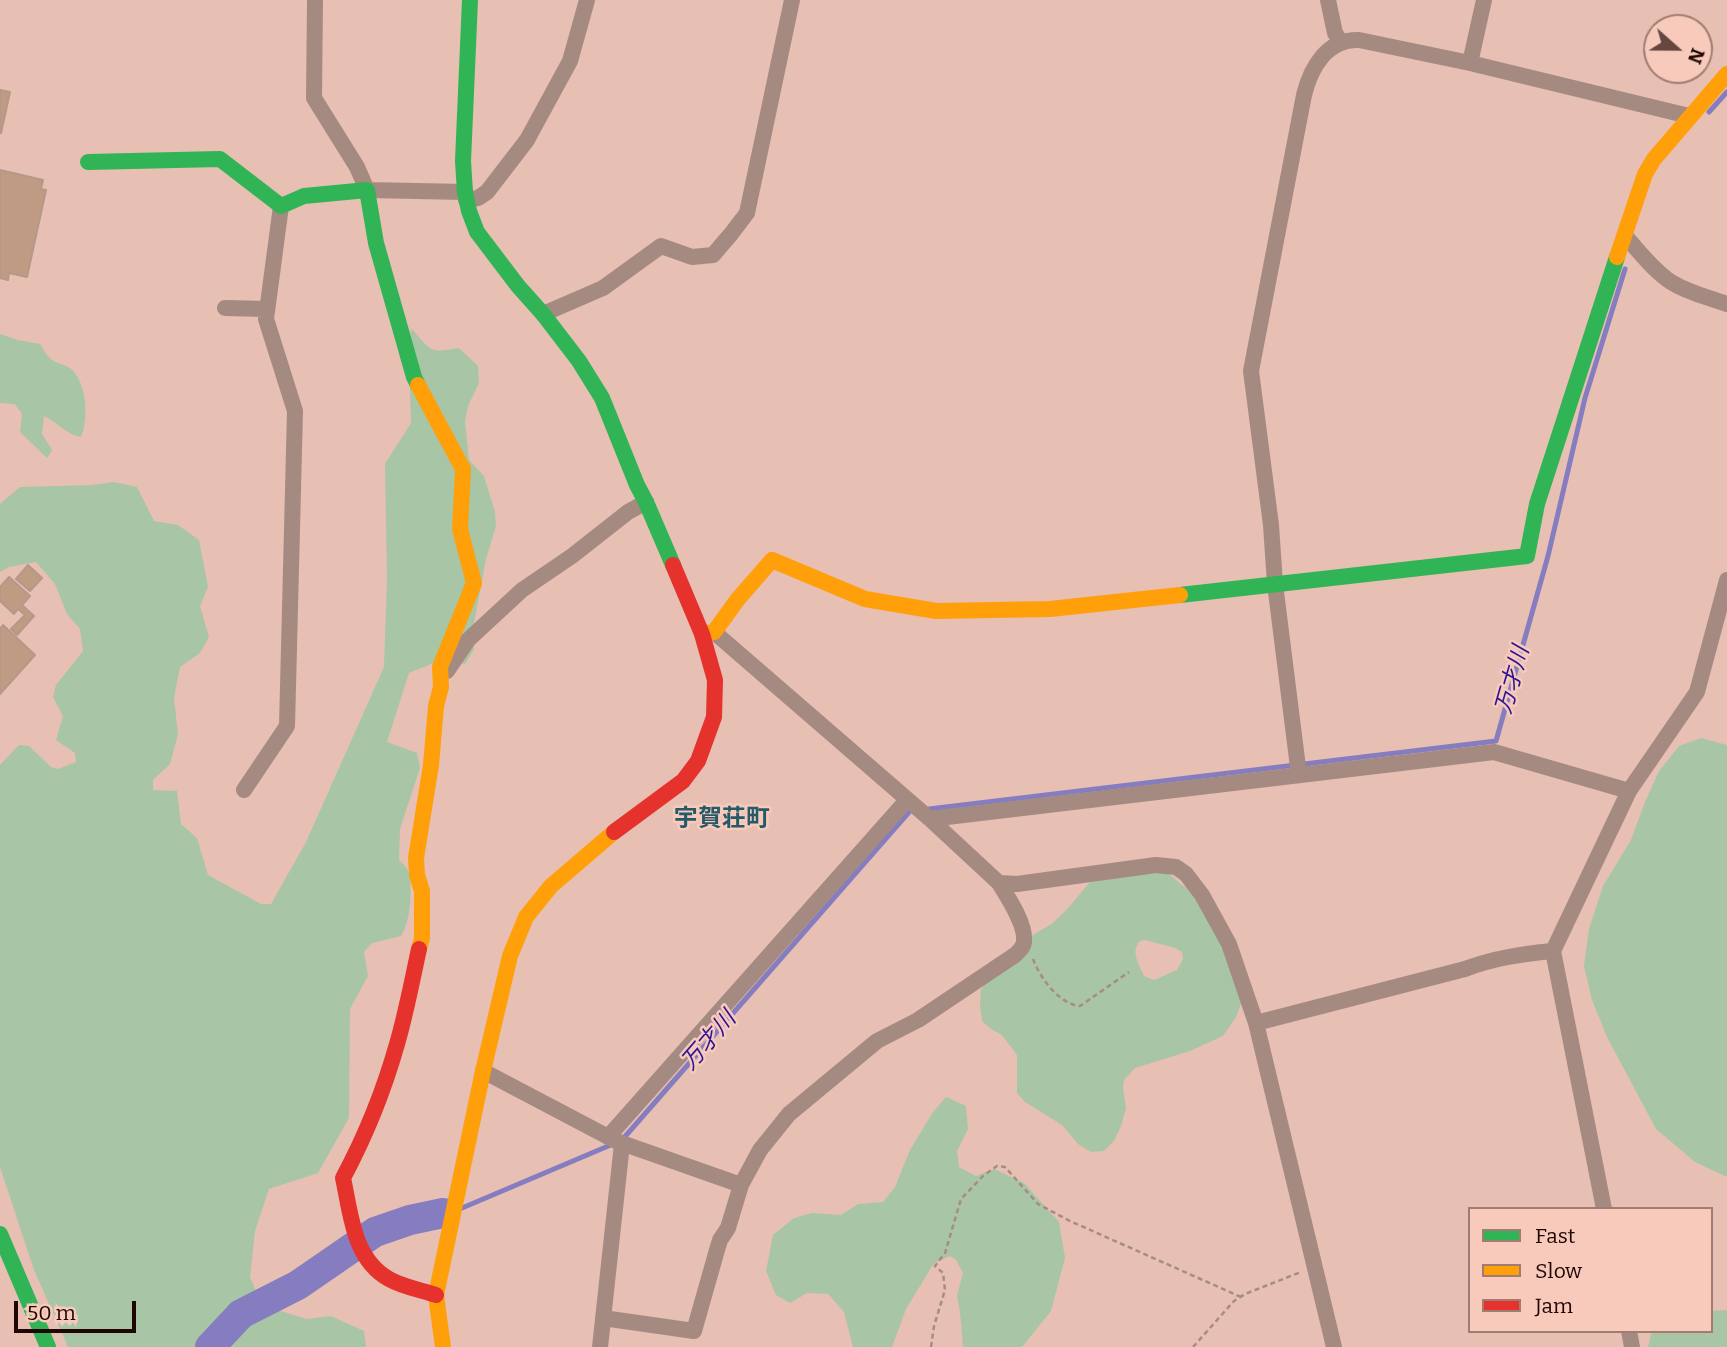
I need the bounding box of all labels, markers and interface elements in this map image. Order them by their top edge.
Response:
north arrow [1643,14,1713,84]
text: N [1683,45,1710,67]
water label: 万才川 [1490,643,1536,717]
district label: 宇賀荘町 [674,805,770,833]
water label: 万才川 [676,1006,742,1076]
legend [1468,1207,1713,1333]
text: Fast [1535,1223,1575,1249]
text: Slow [1535,1258,1582,1284]
scale bar [18,1288,140,1332]
text: Jam [1535,1293,1573,1319]
text: 50 m [27,1300,76,1326]

